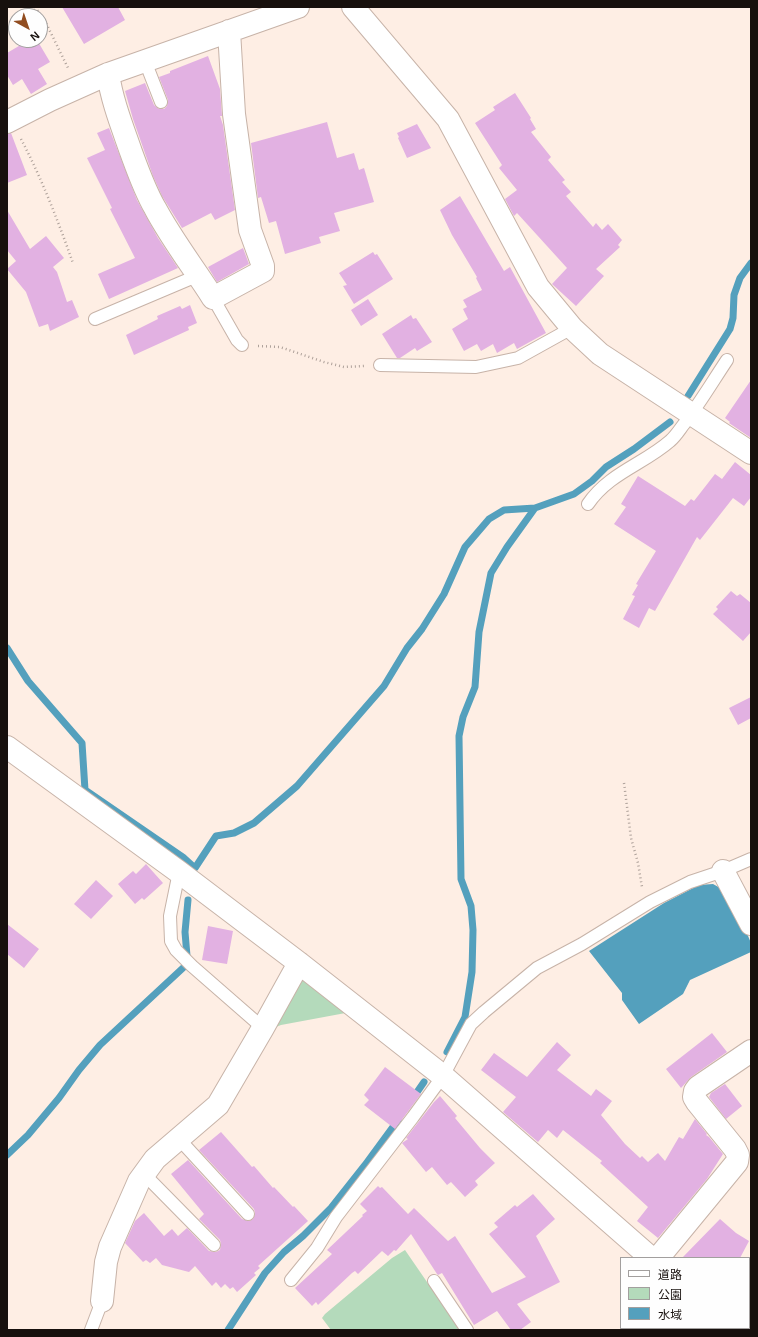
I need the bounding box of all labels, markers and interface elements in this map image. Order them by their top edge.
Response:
north arrow [8,8,48,48]
text: N [28,29,42,44]
legend [620,1257,750,1329]
text: 道路 [658,1268,682,1282]
text: 公園 [658,1288,682,1302]
text: 水域 [658,1308,682,1322]

